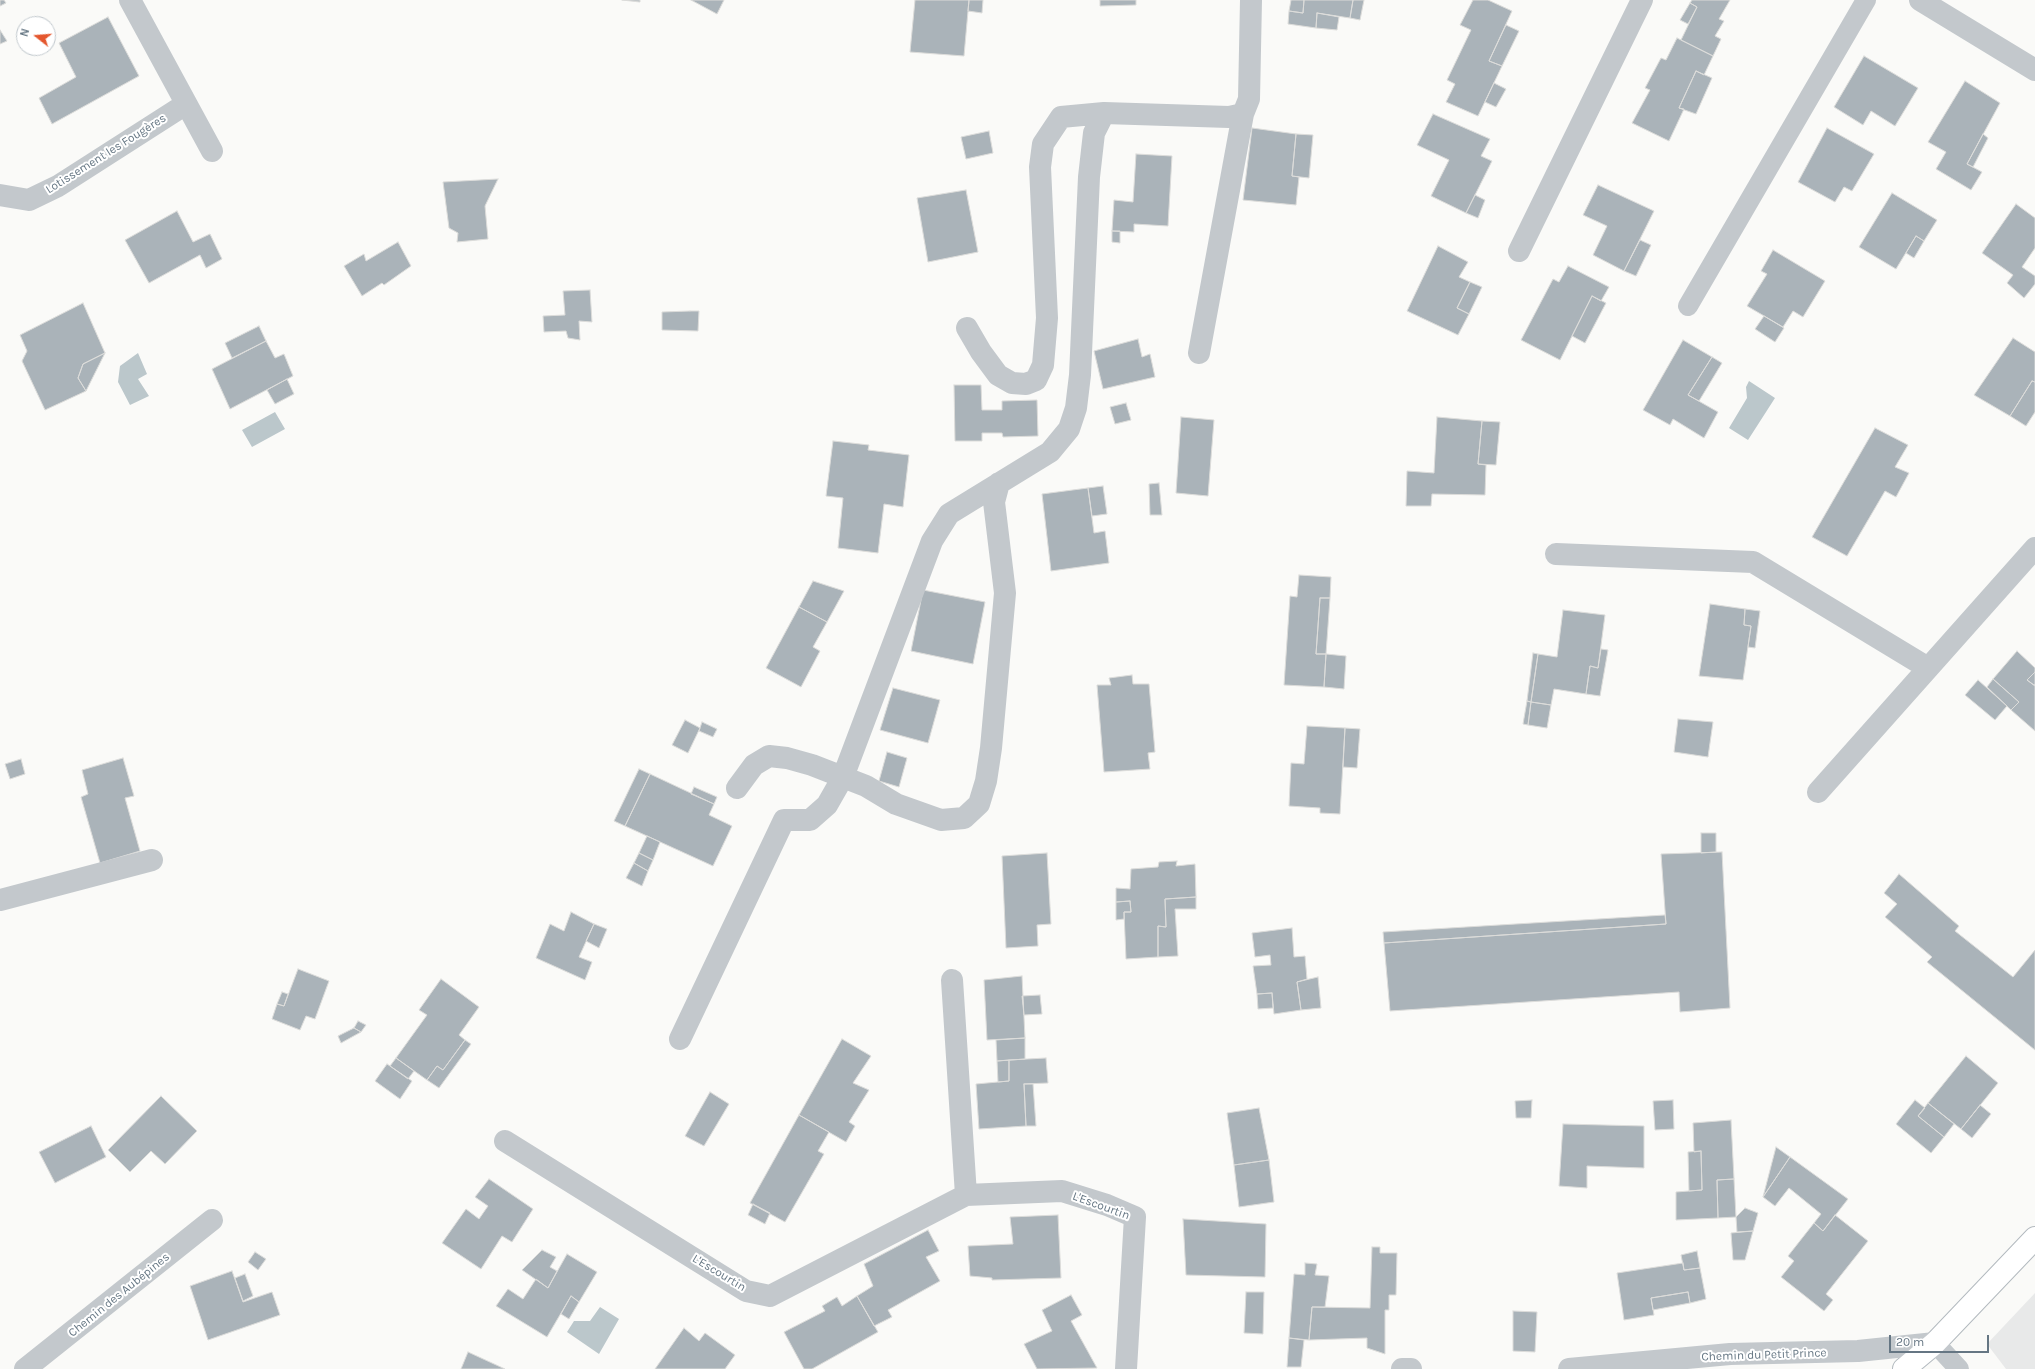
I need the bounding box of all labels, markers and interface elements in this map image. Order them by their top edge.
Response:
north arrow [16,16,56,56]
text: N [18,27,32,38]
street label: Lotissement les Fougères [43,111,169,197]
street label: L'Escourtin [1070,1189,1132,1223]
street label: Chemin des Aubépines [66,1250,172,1340]
street label: L'Escourtin [690,1251,748,1295]
scale bar [1891,1327,1991,1353]
text: 20 m [1896,1335,1924,1349]
street label: Chemin du Petit Prince [1701,1346,1827,1364]

